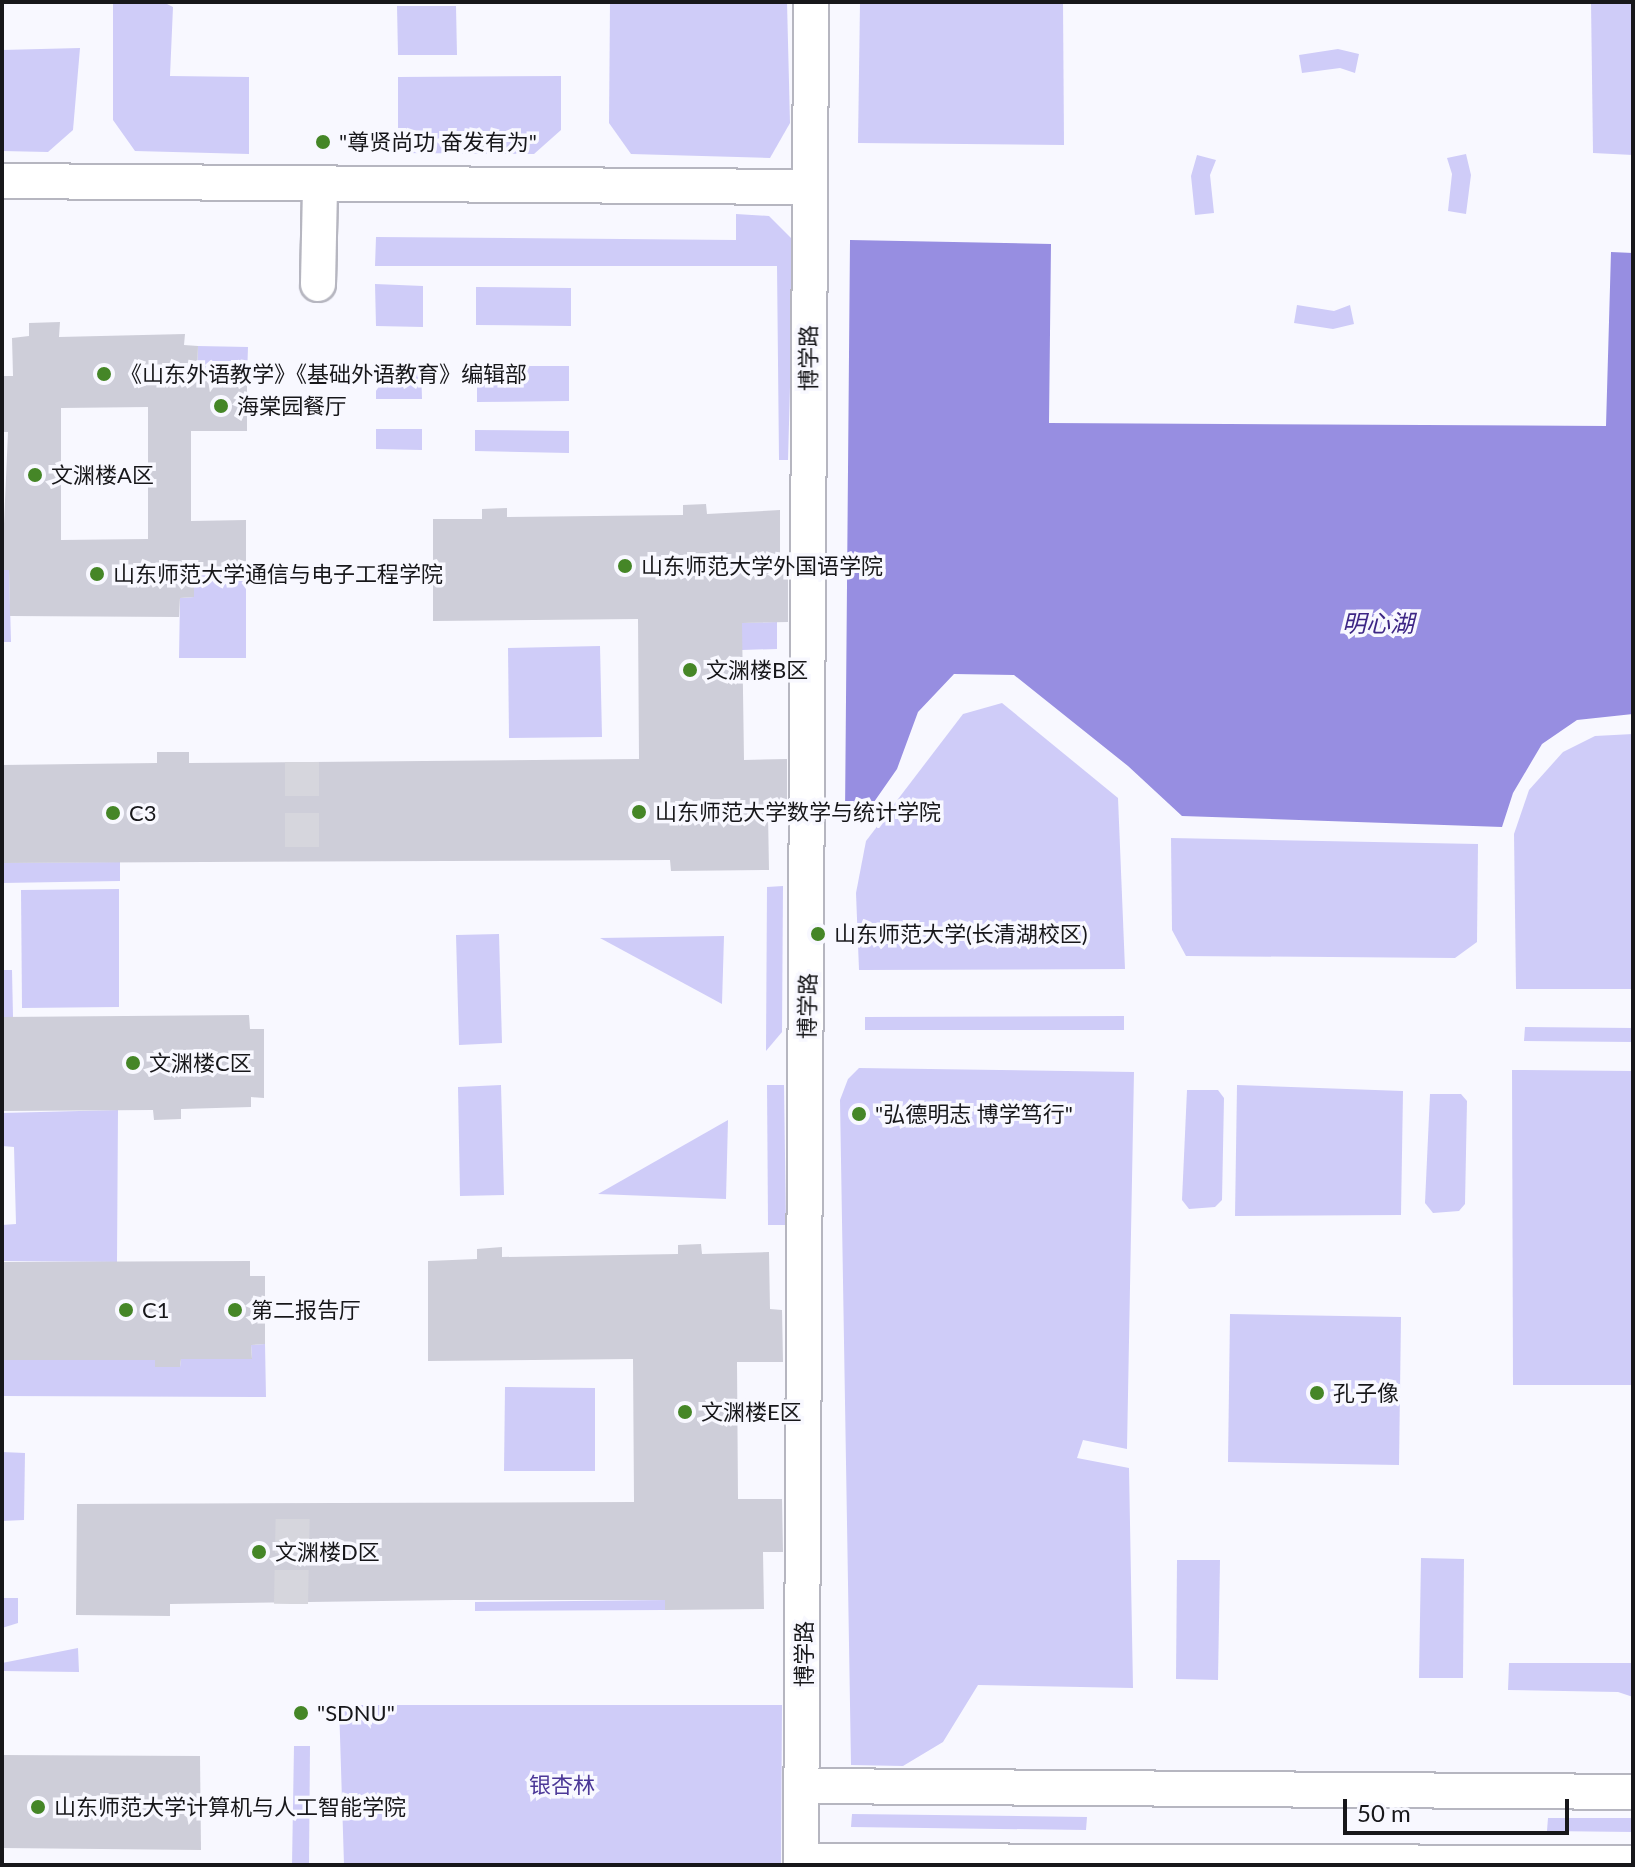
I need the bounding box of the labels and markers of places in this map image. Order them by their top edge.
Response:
place label: "尊贤尚功 奋发有为" [339,129,537,155]
marker: "尊贤尚功 奋发有为" [314,133,332,151]
place label: 《山东外语教学》《基础外语教育》编辑部 [120,361,527,387]
marker: 《山东外语教学》《基础外语教育》编辑部 [95,365,113,383]
place label: 海棠园餐厅 [237,393,347,419]
marker: 海棠园餐厅 [212,397,230,415]
place label: 文渊楼A区 [51,462,154,488]
marker: 文渊楼A区 [26,466,44,484]
place label: 山东师范大学外国语学院 [641,553,883,579]
marker: 山东师范大学外国语学院 [616,557,634,575]
place label: 山东师范大学通信与电子工程学院 [113,561,443,587]
marker: 山东师范大学通信与电子工程学院 [88,565,106,583]
place label: 文渊楼B区 [706,657,808,683]
marker: 文渊楼B区 [681,661,699,679]
place label: 山东师范大学数学与统计学院 [655,799,941,825]
place label: C3 [129,800,156,826]
marker: 山东师范大学数学与统计学院 [630,803,648,821]
marker: C3 [104,804,122,822]
place label: 山东师范大学(长清湖校区) [834,921,1088,947]
marker: 山东师范大学(长清湖校区) [809,925,827,943]
place label: 文渊楼C区 [149,1050,252,1076]
marker: 文渊楼C区 [124,1054,142,1072]
place label: "弘德明志 博学笃行" [875,1101,1073,1127]
marker: "弘德明志 博学笃行" [850,1105,868,1123]
place label: C1 [142,1297,169,1323]
place label: 第二报告厅 [251,1297,361,1323]
marker: C1 [117,1301,135,1319]
marker: 第二报告厅 [226,1301,244,1319]
place label: 孔子像 [1333,1380,1399,1406]
marker: 孔子像 [1308,1384,1326,1402]
place label: 文渊楼E区 [701,1399,802,1425]
marker: 文渊楼E区 [676,1403,694,1421]
place label: 文渊楼D区 [275,1539,380,1565]
marker: 文渊楼D区 [250,1543,268,1561]
place label: "SDNU" [317,1700,395,1726]
marker: "SDNU" [292,1704,310,1722]
place label: 山东师范大学计算机与人工智能学院 [54,1794,406,1820]
marker: 山东师范大学计算机与人工智能学院 [29,1798,47,1816]

